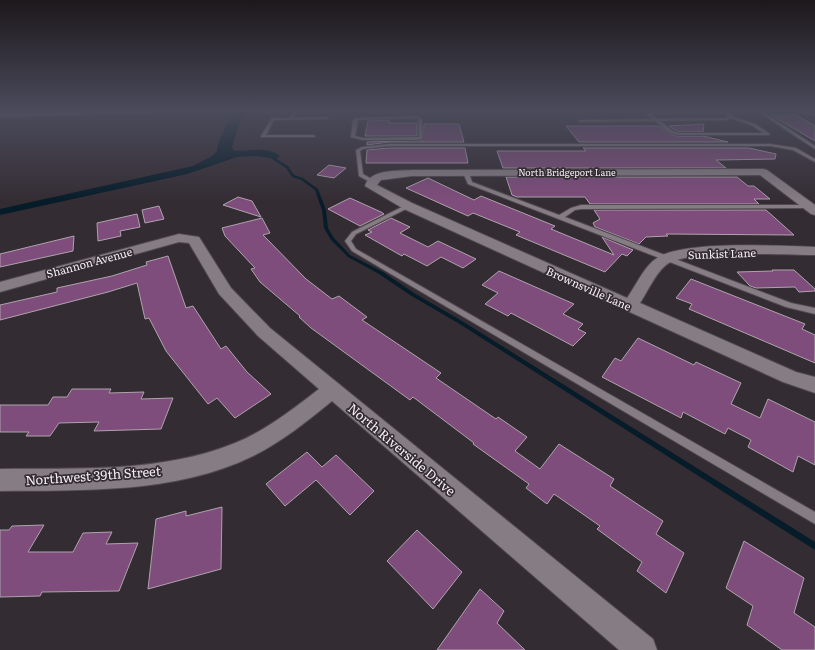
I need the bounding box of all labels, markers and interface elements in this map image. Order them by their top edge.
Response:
street label: North Bridgeport Lane [518,165,616,179]
street label: Shannon Avenue [44,243,134,281]
street label: Sunkist Lane [688,244,757,262]
street label: Brownsville Lane [544,262,634,314]
street label: North Riverside Drive [344,398,460,500]
street label: Northwest 39th Street [25,461,162,489]

